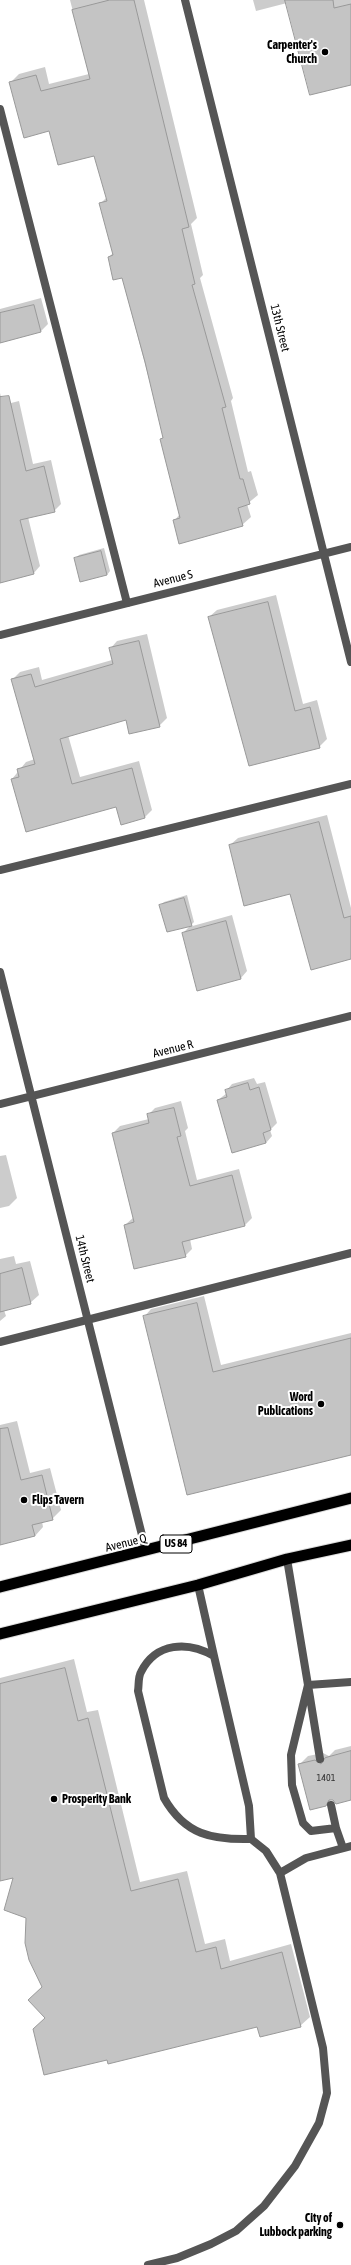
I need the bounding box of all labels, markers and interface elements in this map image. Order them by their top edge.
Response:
place label: Carpenter's Church [267,38,317,66]
marker: Carpenter's Church [320,47,330,57]
street label: 13th Street [267,303,293,353]
street label: Avenue S [152,567,194,591]
street label: Avenue R [151,1037,195,1061]
street label: 14th Street [72,1234,98,1284]
place label: Word Publications [258,1390,313,1418]
marker: Word Publications [316,1399,326,1409]
place label: Flips Tavern [32,1493,84,1507]
marker: Flips Tavern [19,1495,29,1505]
street label: Avenue Q [104,1531,148,1555]
road number: US 84 [160,1535,192,1553]
house number: 1401 [317,1772,335,1784]
place label: Prosperity Bank [62,1792,131,1806]
marker: Prosperity Bank [49,1794,59,1804]
place label: City of Lubbock parking [259,2211,332,2239]
marker: City of Lubbock parking [335,2220,345,2230]

